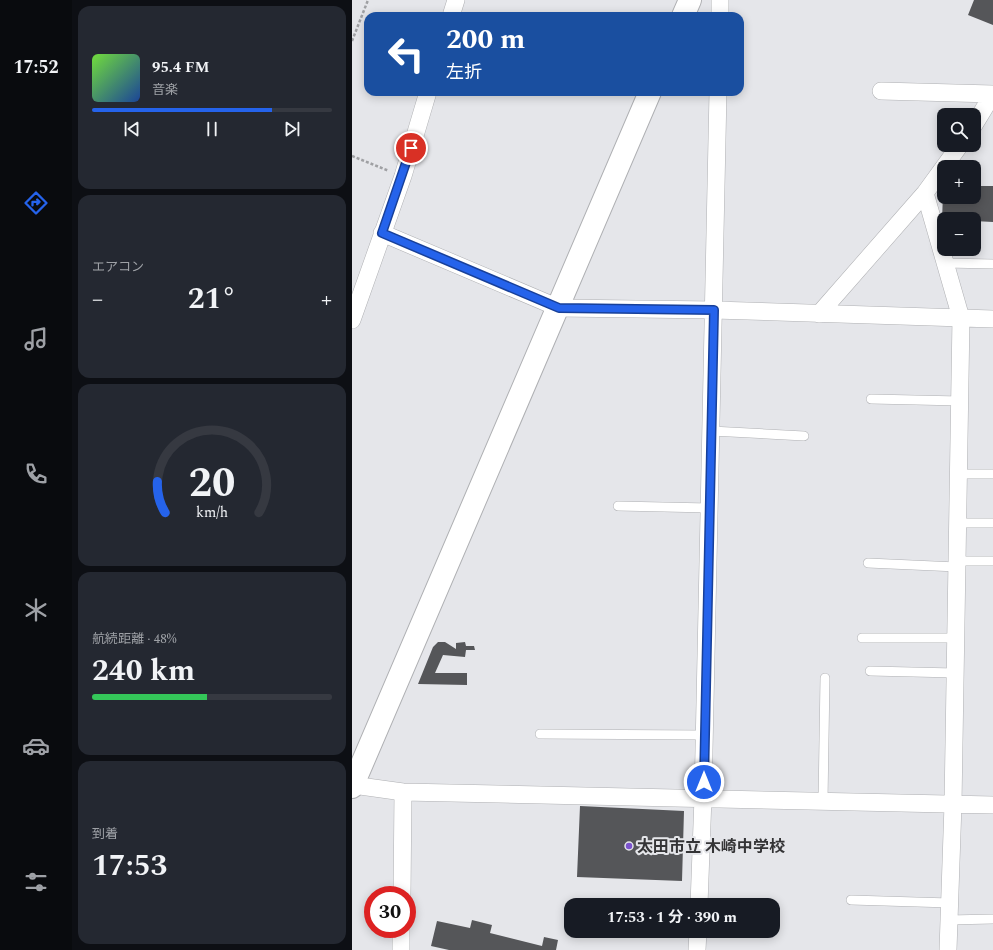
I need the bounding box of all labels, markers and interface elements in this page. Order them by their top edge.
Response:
text: 200 m [446,18,525,61]
icon: left [380,28,432,80]
text: 17:52 [13,54,59,81]
text: 95.4 FM [152,56,209,79]
text: 左折 [446,59,482,86]
text: 音楽 [152,80,178,100]
map controls [937,108,981,256]
button: search [937,108,981,152]
icon: previous [121,118,143,140]
icon: pause [201,118,223,140]
icon: next [281,118,303,140]
pin [394,131,428,165]
icon: arrive [400,137,422,159]
button: + [937,160,981,204]
icon: directions [22,189,50,217]
button: − [937,212,981,256]
text: エアコン [92,257,144,277]
text: 21° [188,276,236,322]
text: − [92,283,103,316]
text: + [321,283,332,316]
icon: music [22,325,50,353]
text: 20 [189,452,235,515]
icon: phone [22,460,50,488]
text: km/h [196,502,228,524]
icon: climate [22,596,50,624]
text: 航続距離 · 48% [92,629,177,649]
text: 240 km [92,648,195,694]
icon: car [22,732,50,760]
position arrow [683,761,725,803]
text: 到着 [92,824,118,844]
place label: 太田市立 木崎中学校 [637,835,785,859]
marker: 太田市立 木崎中学校 [624,841,634,851]
text: 17:53 [92,843,167,889]
icon: filters [22,868,50,896]
speed limit sign: 30 [364,886,416,938]
text: 17:53 · 1 分 · 390 m [607,906,737,929]

